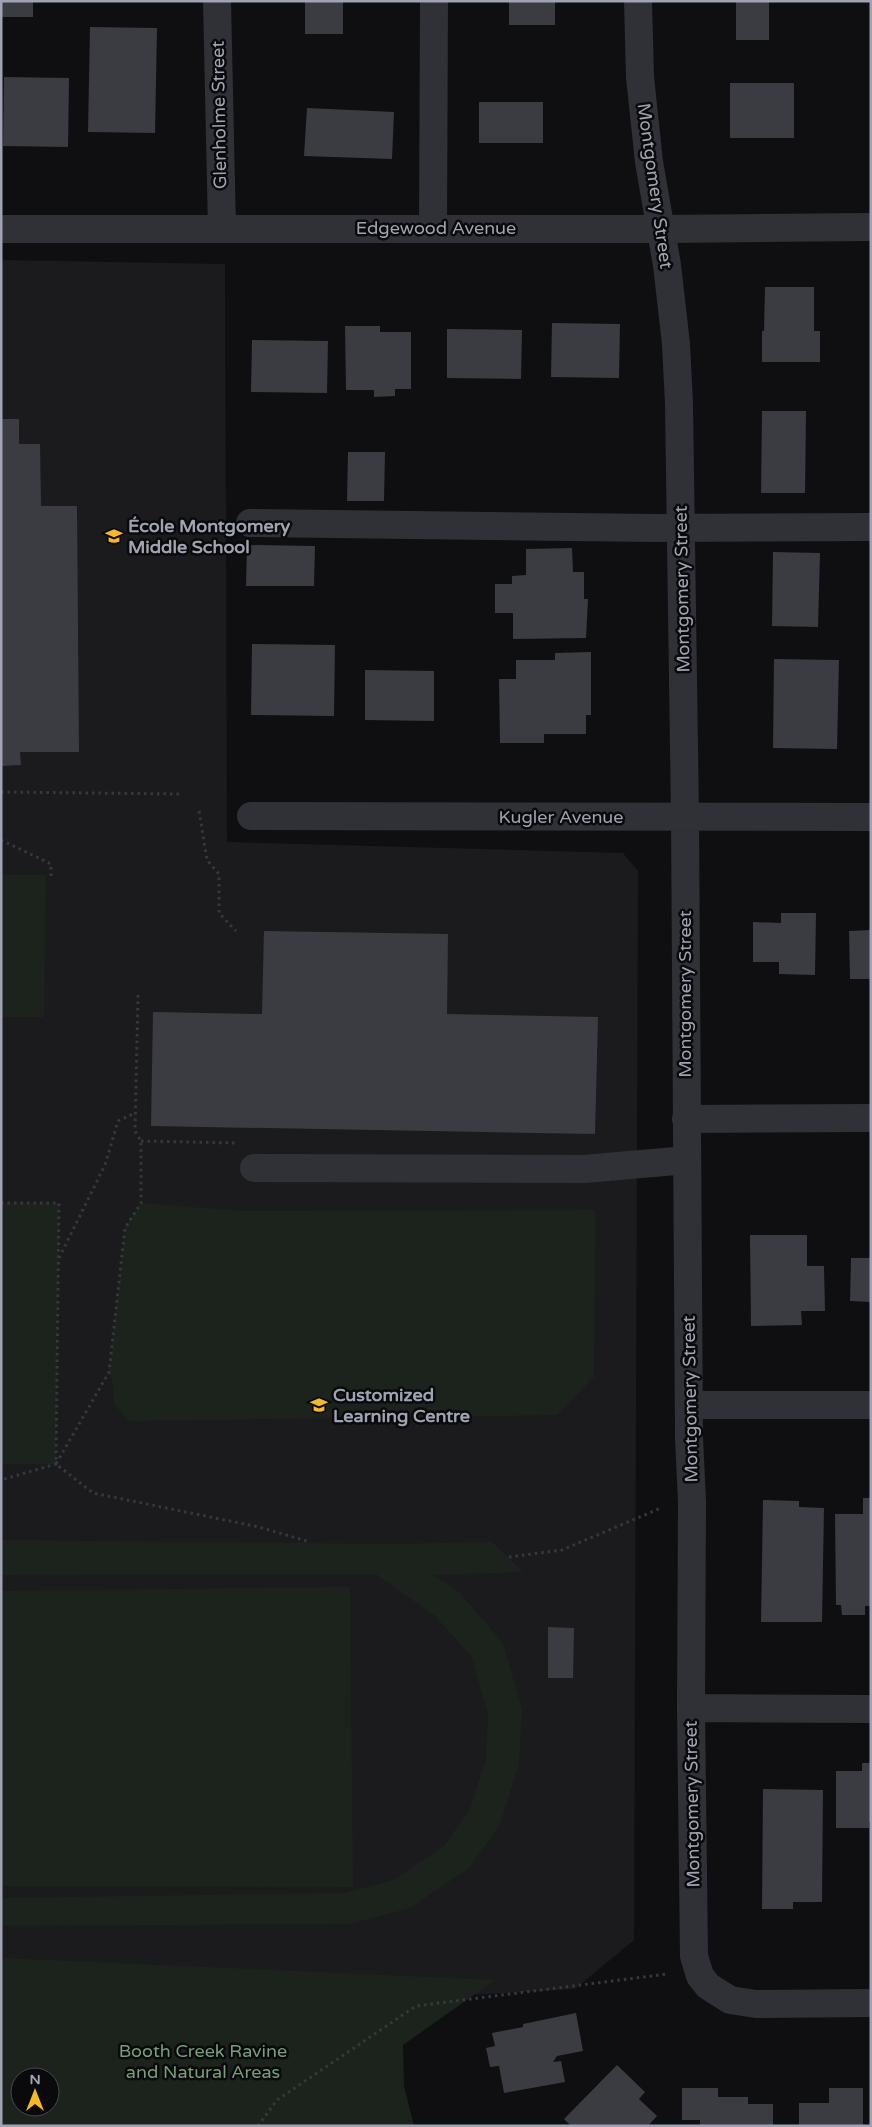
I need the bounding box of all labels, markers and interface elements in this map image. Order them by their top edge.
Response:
street label: Glenholme Street [207,40,231,189]
street label: Montgomery Street [632,102,678,270]
street label: Edgewood Avenue [356,217,516,239]
street label: Montgomery Street [670,505,694,673]
place label: École Montgomery Middle School [128,515,291,558]
school or university icon: École Montgomery Middle School [104,526,124,546]
street label: Kugler Avenue [498,806,624,828]
street label: Montgomery Street [674,910,696,1078]
street label: Montgomery Street [678,1315,702,1483]
place label: Customized Learning Centre [333,1384,470,1427]
school or university icon: Customized Learning Centre [309,1395,329,1415]
street label: Montgomery Street [680,1720,704,1888]
park label: Booth Creek Ravine and Natural Areas [119,2040,287,2083]
north arrow [10,2067,60,2117]
text: N [29,2071,41,2088]

